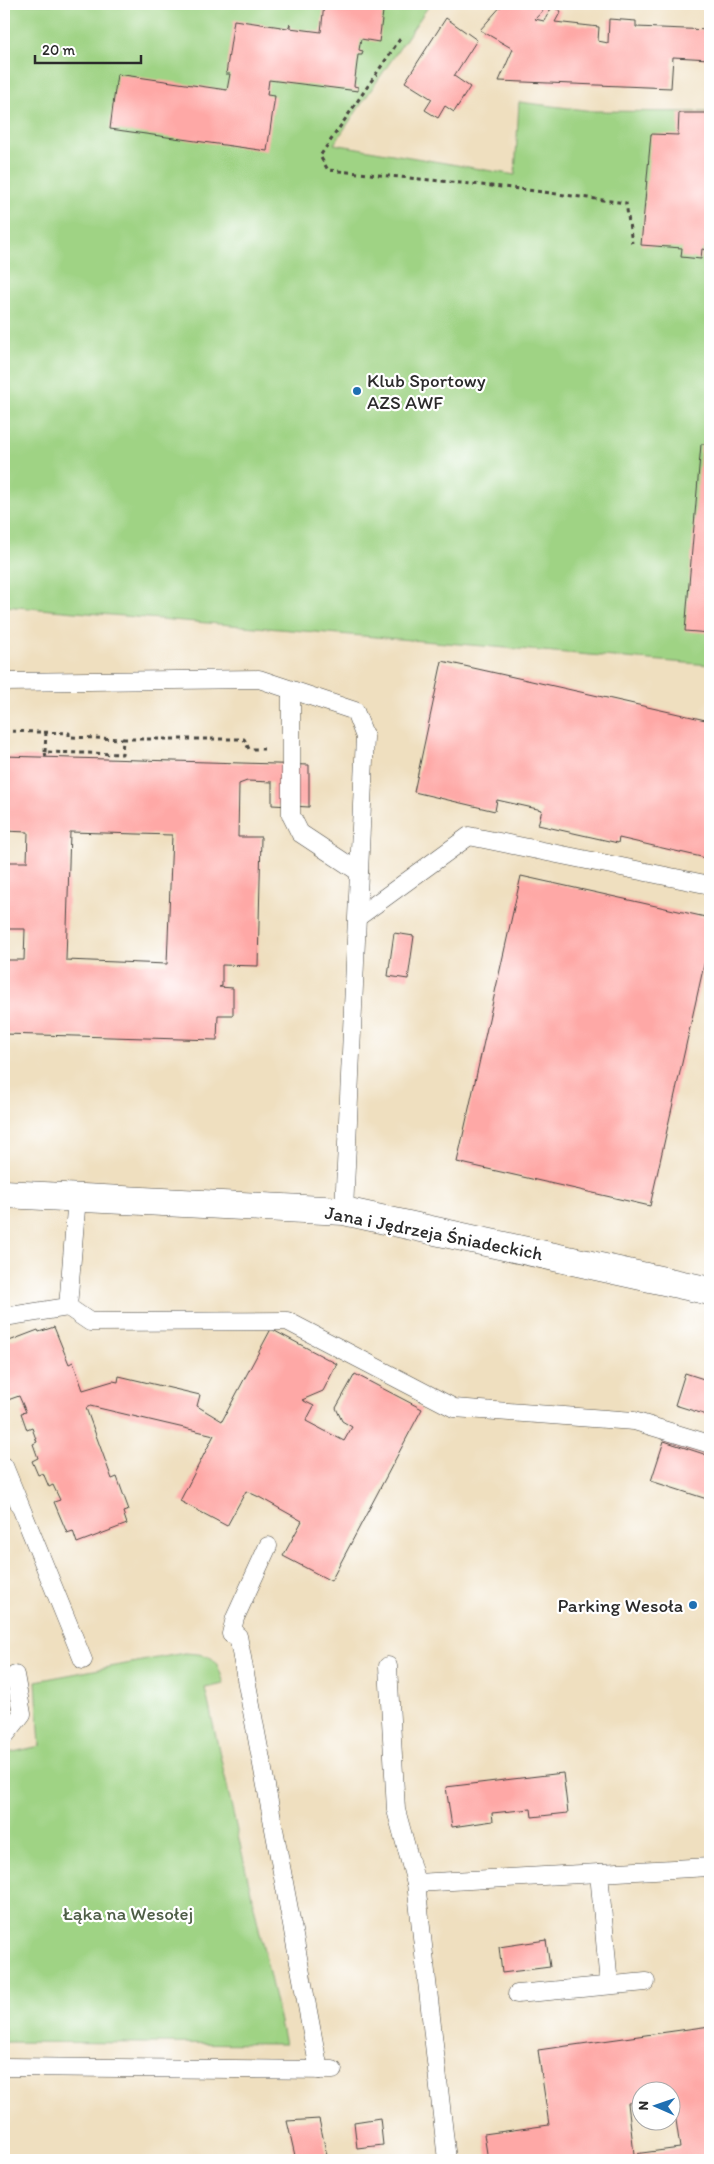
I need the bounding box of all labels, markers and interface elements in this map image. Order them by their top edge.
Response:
scale bar [35,32,141,64]
text: 20 m [42,41,76,59]
place label: Klub Sportowy AZS AWF [367,369,486,414]
marker: Klub Sportowy AZS AWF [351,385,363,397]
street label: Jana i Jędrzeja Śniadeckich [323,1201,546,1266]
place label: Parking Wesoła [558,1594,683,1617]
marker: Parking Wesoła [687,1599,699,1611]
park label: Łąka na Wesołej [63,1902,193,1925]
north arrow [632,2082,682,2132]
text: N [635,2101,652,2111]

